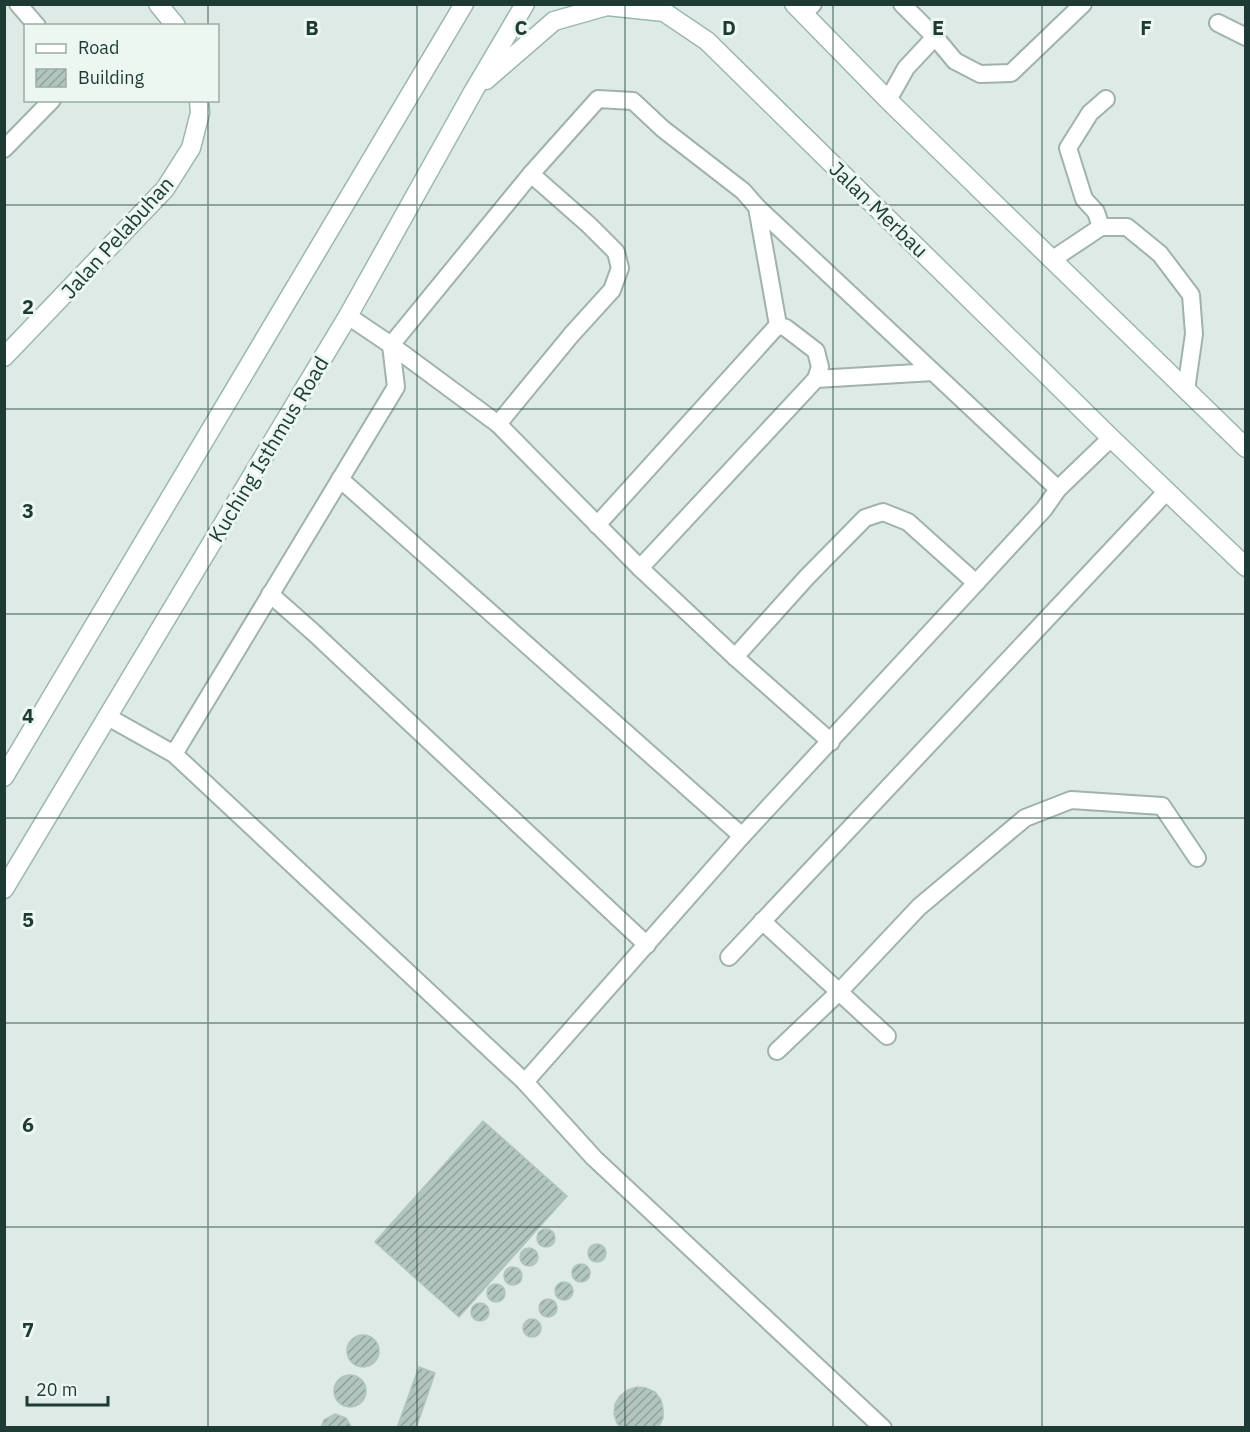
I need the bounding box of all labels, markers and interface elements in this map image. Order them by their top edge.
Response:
text: B [305,14,319,41]
text: C [514,14,528,41]
text: D [722,14,736,41]
text: E [932,14,944,41]
text: F [1140,14,1152,41]
legend [24,24,219,102]
text: Road [78,36,119,59]
text: Building [78,66,145,89]
street label: Jalan Merbau [823,155,935,263]
street label: Jalan Pelabuhan [55,170,179,304]
text: 2 [22,293,34,320]
street label: Kuching Isthmus Road [201,351,335,547]
text: 3 [22,497,34,524]
text: 4 [22,702,34,729]
text: 5 [22,906,34,933]
text: 6 [22,1111,34,1138]
text: 7 [22,1316,34,1343]
scale bar [27,1369,108,1407]
text: 20 m [36,1378,78,1401]

